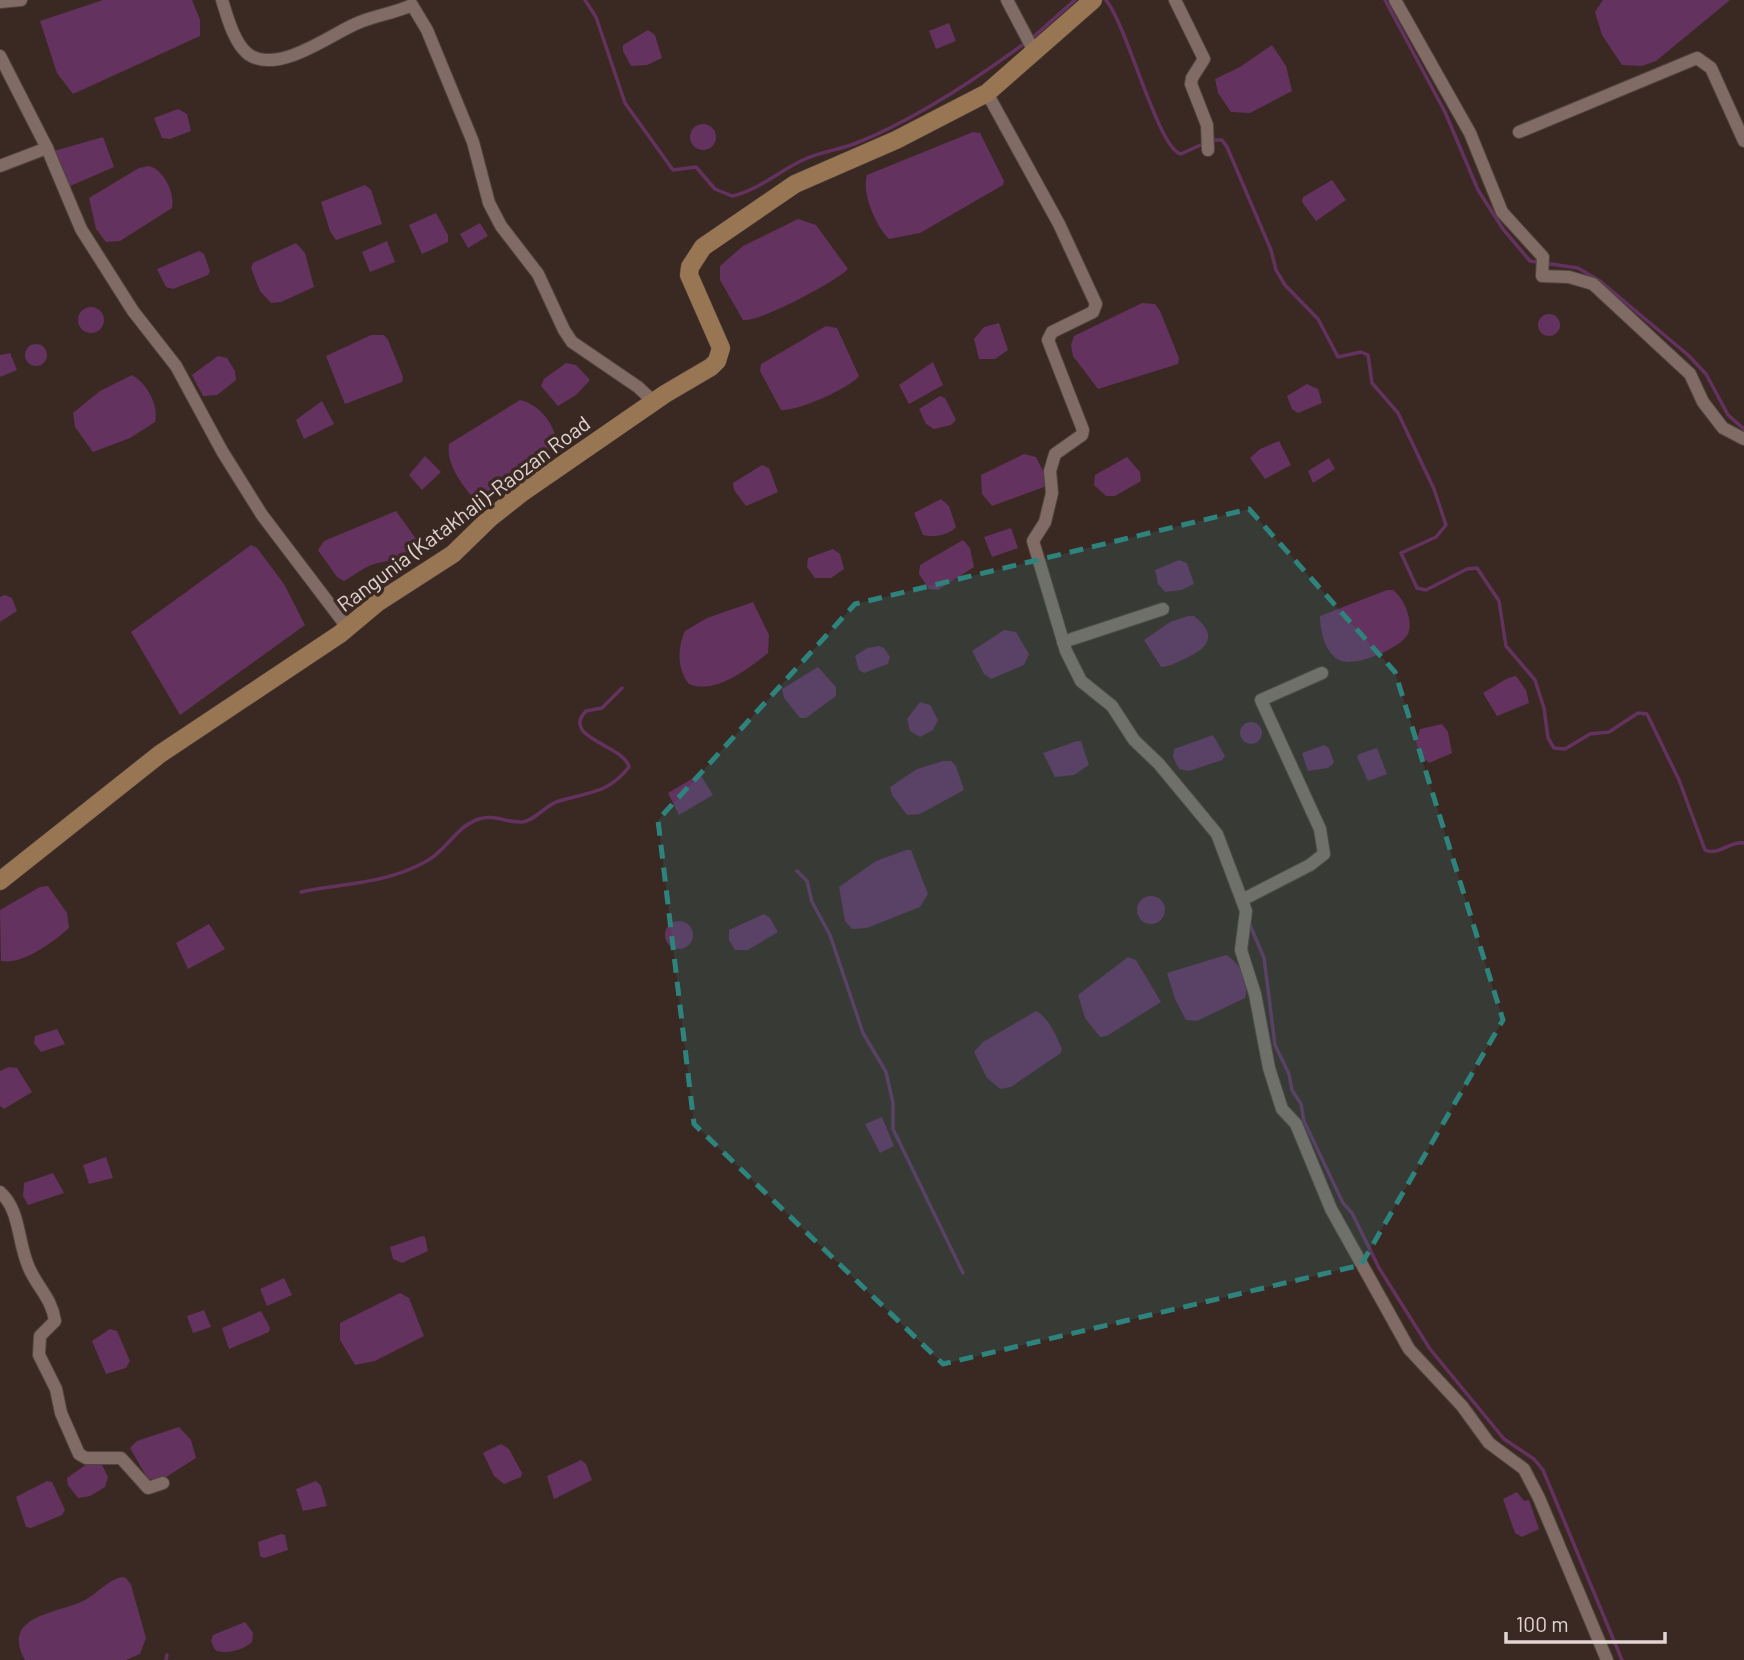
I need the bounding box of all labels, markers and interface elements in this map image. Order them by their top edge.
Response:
street label: Rangunia (Katakhali)-Raozan Road [332,410,594,616]
scale bar [1506,1600,1665,1644]
text: 100 m [1516,1611,1569,1636]

